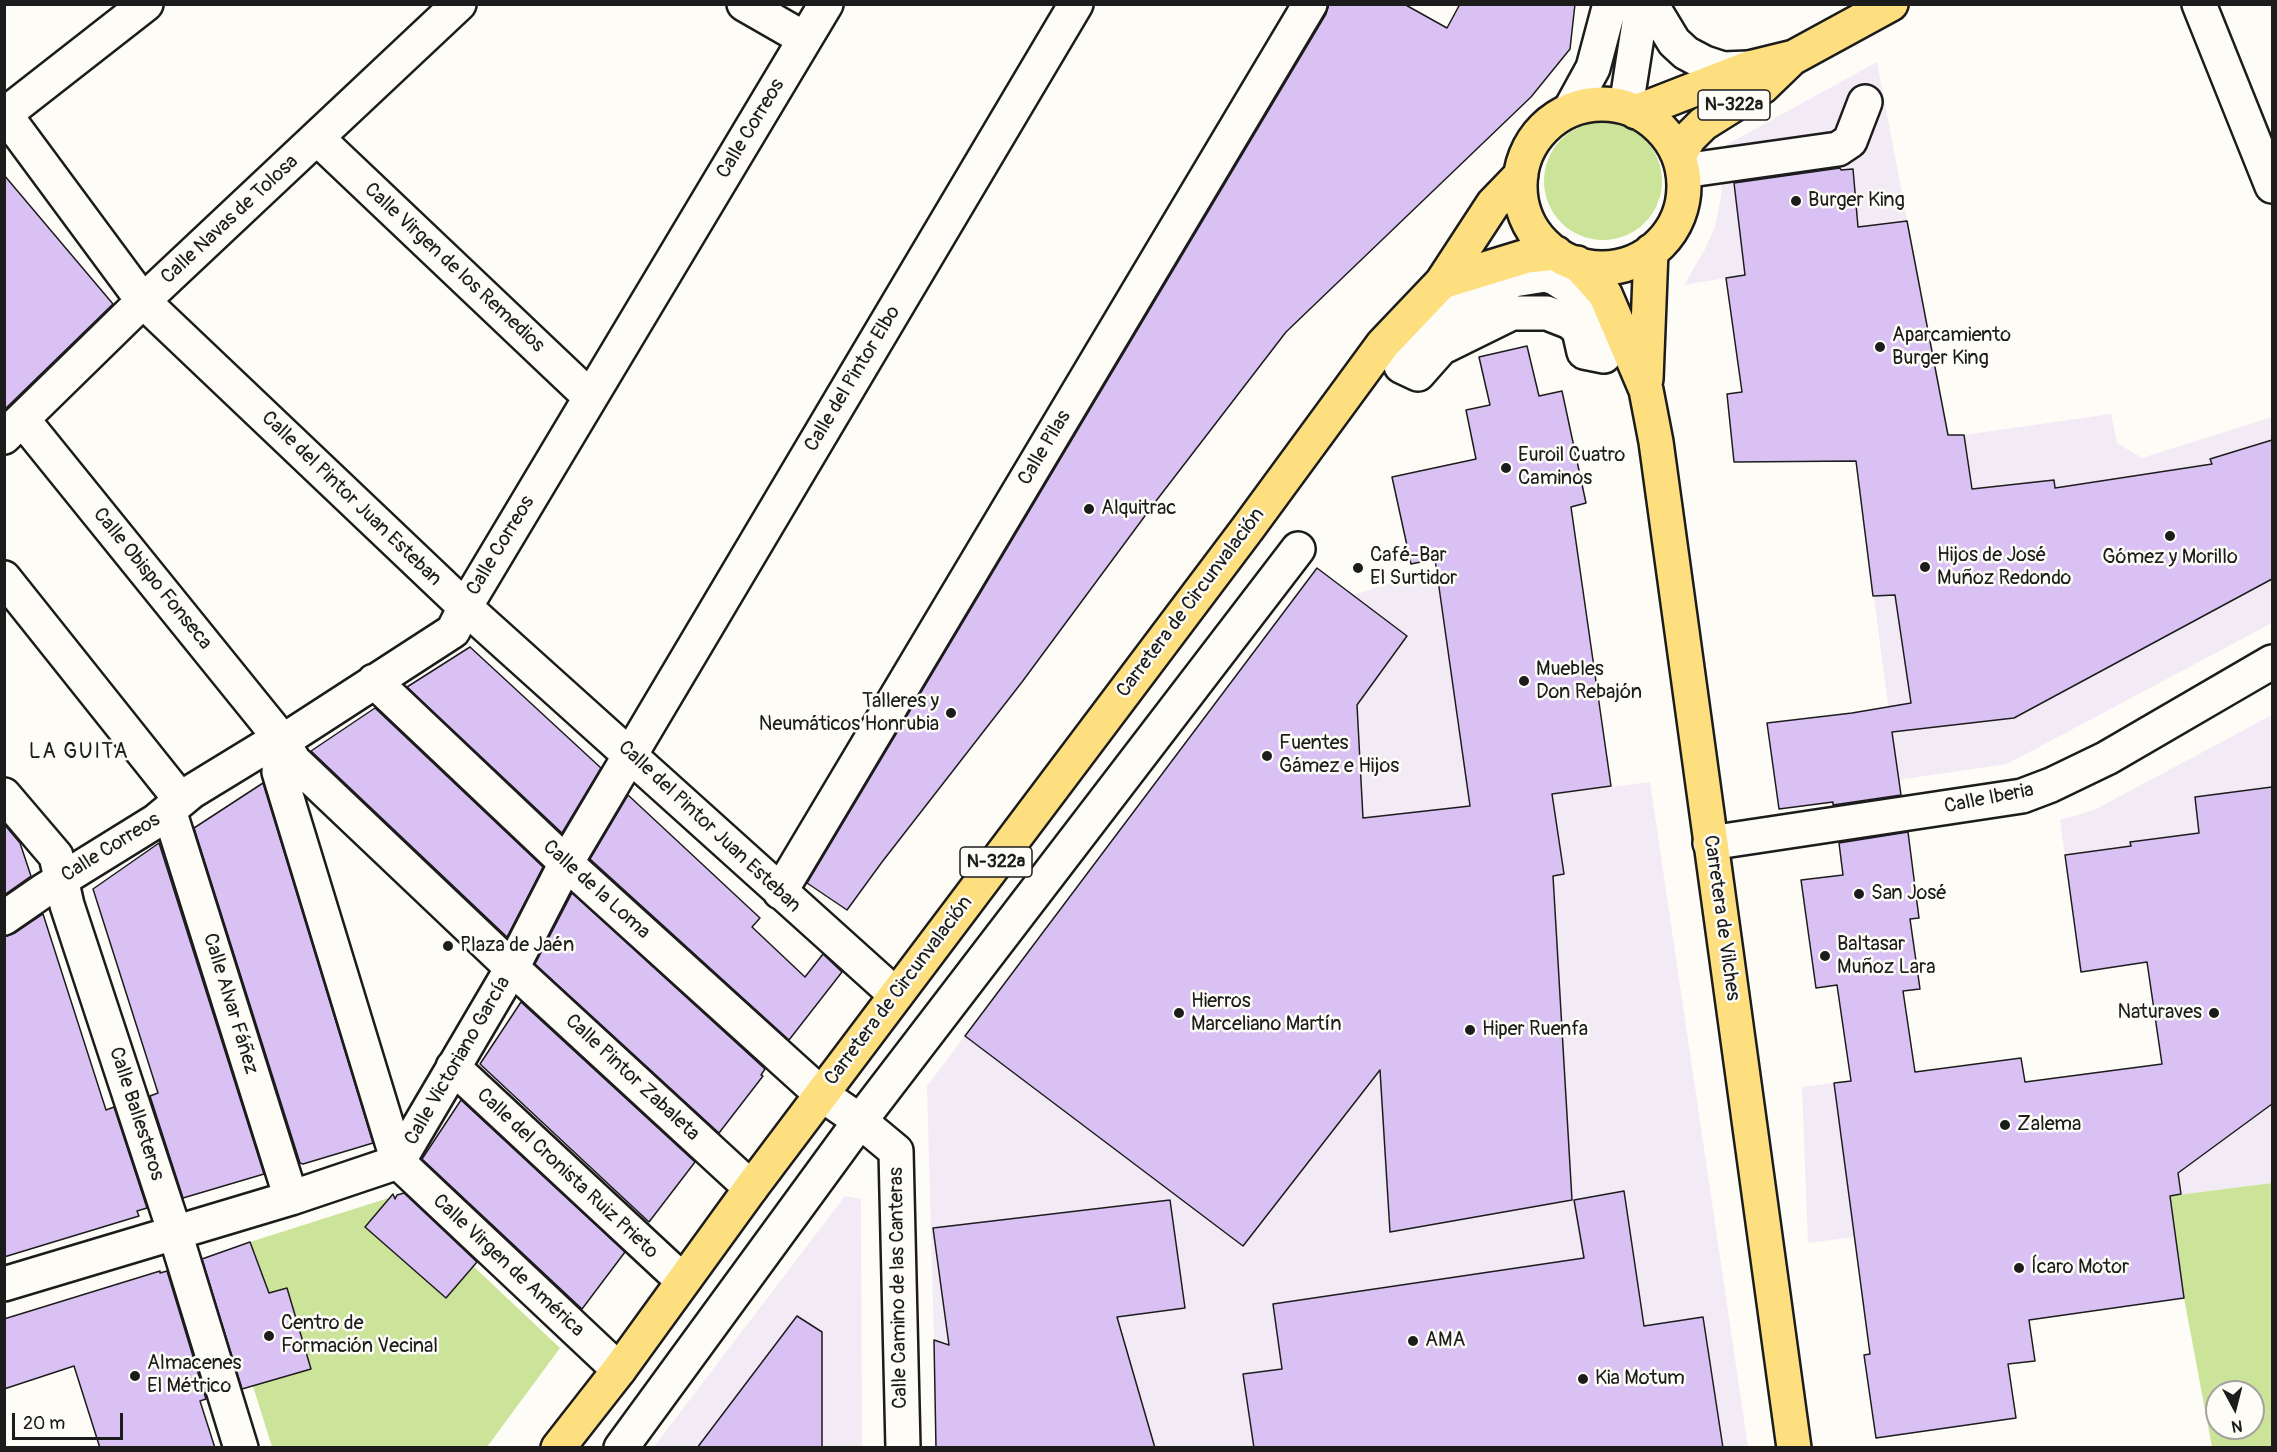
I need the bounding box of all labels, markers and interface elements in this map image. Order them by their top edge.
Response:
street label: Calle Correos [712,75,790,183]
road number: N-322a [1698,90,1770,120]
street label: Calle Navas de Tolosa [156,150,304,290]
street label: Calle Virgen de los Remedios [359,178,549,358]
place label: Burger King [1808,189,1905,213]
marker: Burger King [1789,194,1803,208]
street label: Calle del Pintor Elbo [800,302,906,456]
place label: Aparcamiento Burger King [1892,324,2011,371]
marker: Aparcamiento Burger King [1873,340,1887,354]
street label: Calle Pilas [1013,406,1077,490]
street label: Calle del Pintor Juan Esteban [256,407,446,591]
place label: Euroil Cuatro Caminos [1518,444,1625,491]
marker: Euroil Cuatro Caminos [1499,461,1513,475]
street label: Calle Correos [462,492,540,600]
place label: Alquitrac [1101,497,1176,521]
marker: Alquitrac [1082,502,1096,516]
street label: Calle Obispo Fonseca [87,503,217,655]
street label: Carretera de Circunvalación [1112,503,1270,703]
marker: Gómez y Morillo [2163,529,2177,543]
place label: Café-Bar El Surtidor [1370,544,1457,591]
place label: Hijos de José Muñoz Redondo [1937,544,2071,591]
place label: Gómez y Morillo [2102,546,2238,570]
marker: Hijos de José Muñoz Redondo [1918,560,1932,574]
marker: Café-Bar El Surtidor [1351,561,1365,575]
place label: Muebles Don Rebajón [1536,658,1642,705]
marker: Muebles Don Rebajón [1517,674,1531,688]
place label: Talleres y Neumáticos Honrubia [759,690,939,737]
marker: Talleres y Neumáticos Honrubia [944,706,958,720]
place label: Fuentes Gámez e Hijos [1279,732,1399,779]
street label: Calle del Pintor Juan Esteban [613,736,805,918]
district label: LA GUITA [29,740,129,766]
marker: Fuentes Gámez e Hijos [1260,749,1274,763]
street label: Calle Iberia [1942,779,2036,819]
street label: Calle Correos [57,808,165,888]
street label: Carretera de Vilches [1698,834,1744,1002]
street label: Calle de la Loma [537,835,655,945]
road number: N-322a [960,847,1032,877]
place label: San José [1871,882,1947,906]
marker: San José [1852,887,1866,901]
street label: Carretera de Circunvalación [820,891,978,1091]
street label: Calle Alvar Fáñez [197,931,263,1077]
place label: Baltasar Muñoz Lara [1837,933,1935,980]
place label: Plaza de Jaén [460,934,574,958]
marker: Plaza de Jaén [441,939,455,953]
marker: Baltasar Muñoz Lara [1818,949,1832,963]
street label: Calle Victoriano García [400,972,516,1150]
place label: Hierros Marceliano Martín [1191,990,1341,1037]
place label: Naturaves [2117,1001,2202,1025]
marker: Hierros Marceliano Martín [1172,1006,1186,1020]
marker: Naturaves [2207,1006,2221,1020]
street label: Calle Pintor Zabaleta [560,1009,704,1147]
place label: Hiper Ruenfa [1482,1018,1588,1042]
marker: Hiper Ruenfa [1463,1023,1477,1037]
street label: Calle Ballesteros [103,1044,169,1184]
street label: Calle del Cronista Ruiz Prieto [471,1084,663,1264]
place label: Zalema [2017,1113,2081,1137]
marker: Zalema [1998,1118,2012,1132]
street label: Calle Camino de las Canteras [885,1167,913,1409]
street label: Calle Virgen de América [427,1190,589,1342]
place label: Ícaro Motor [2031,1256,2129,1280]
marker: Ícaro Motor [2012,1261,2026,1275]
place label: Centro de Formación Vecinal [281,1312,438,1359]
marker: Centro de Formación Vecinal [262,1329,276,1343]
place label: AMA [1425,1329,1465,1353]
marker: AMA [1406,1334,1420,1348]
place label: Almacenes El Métrico [147,1352,242,1399]
place label: Kia Motum [1595,1367,1685,1391]
marker: Almacenes El Métrico [128,1369,142,1383]
marker: Kia Motum [1576,1372,1590,1386]
north arrow [2205,1380,2265,1440]
scale bar [15,1401,126,1439]
text: 20 m [23,1412,65,1435]
text: N [2230,1415,2244,1436]

